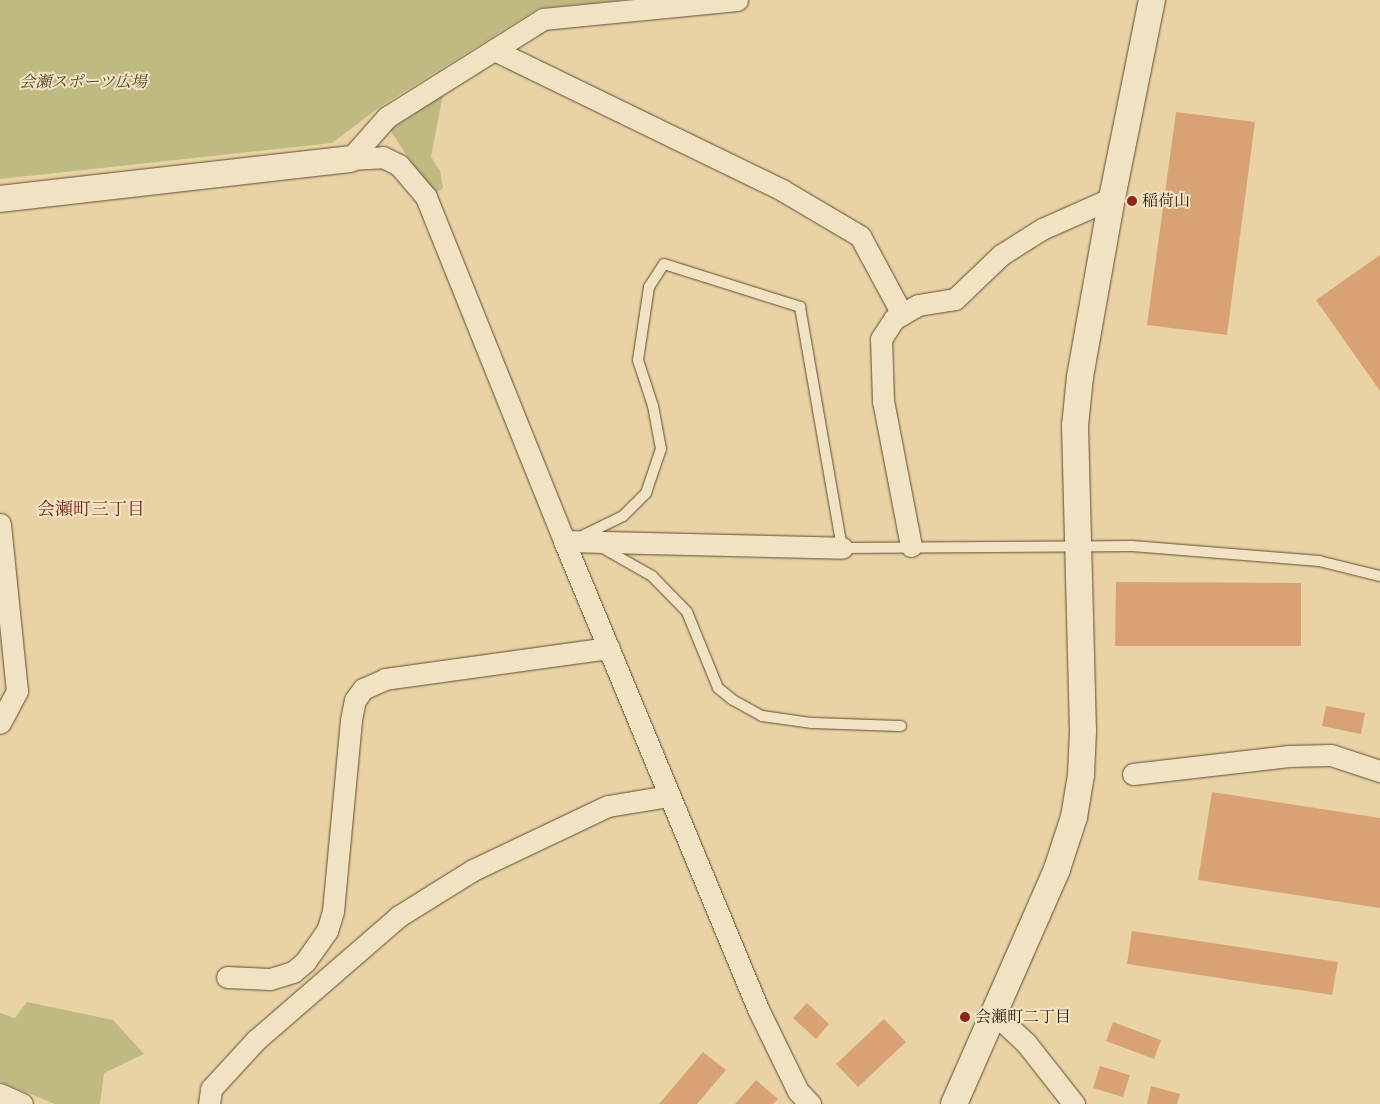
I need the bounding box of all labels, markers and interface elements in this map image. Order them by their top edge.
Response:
park label: 会瀬スポーツ広場 [19,72,147,92]
place label: 稲荷山 [1142,191,1190,211]
marker: 稲荷山 [1126,195,1138,207]
district label: 会瀬町三丁目 [37,499,145,521]
place label: 会瀬町二丁目 [975,1007,1071,1027]
marker: 会瀬町二丁目 [959,1011,971,1023]

